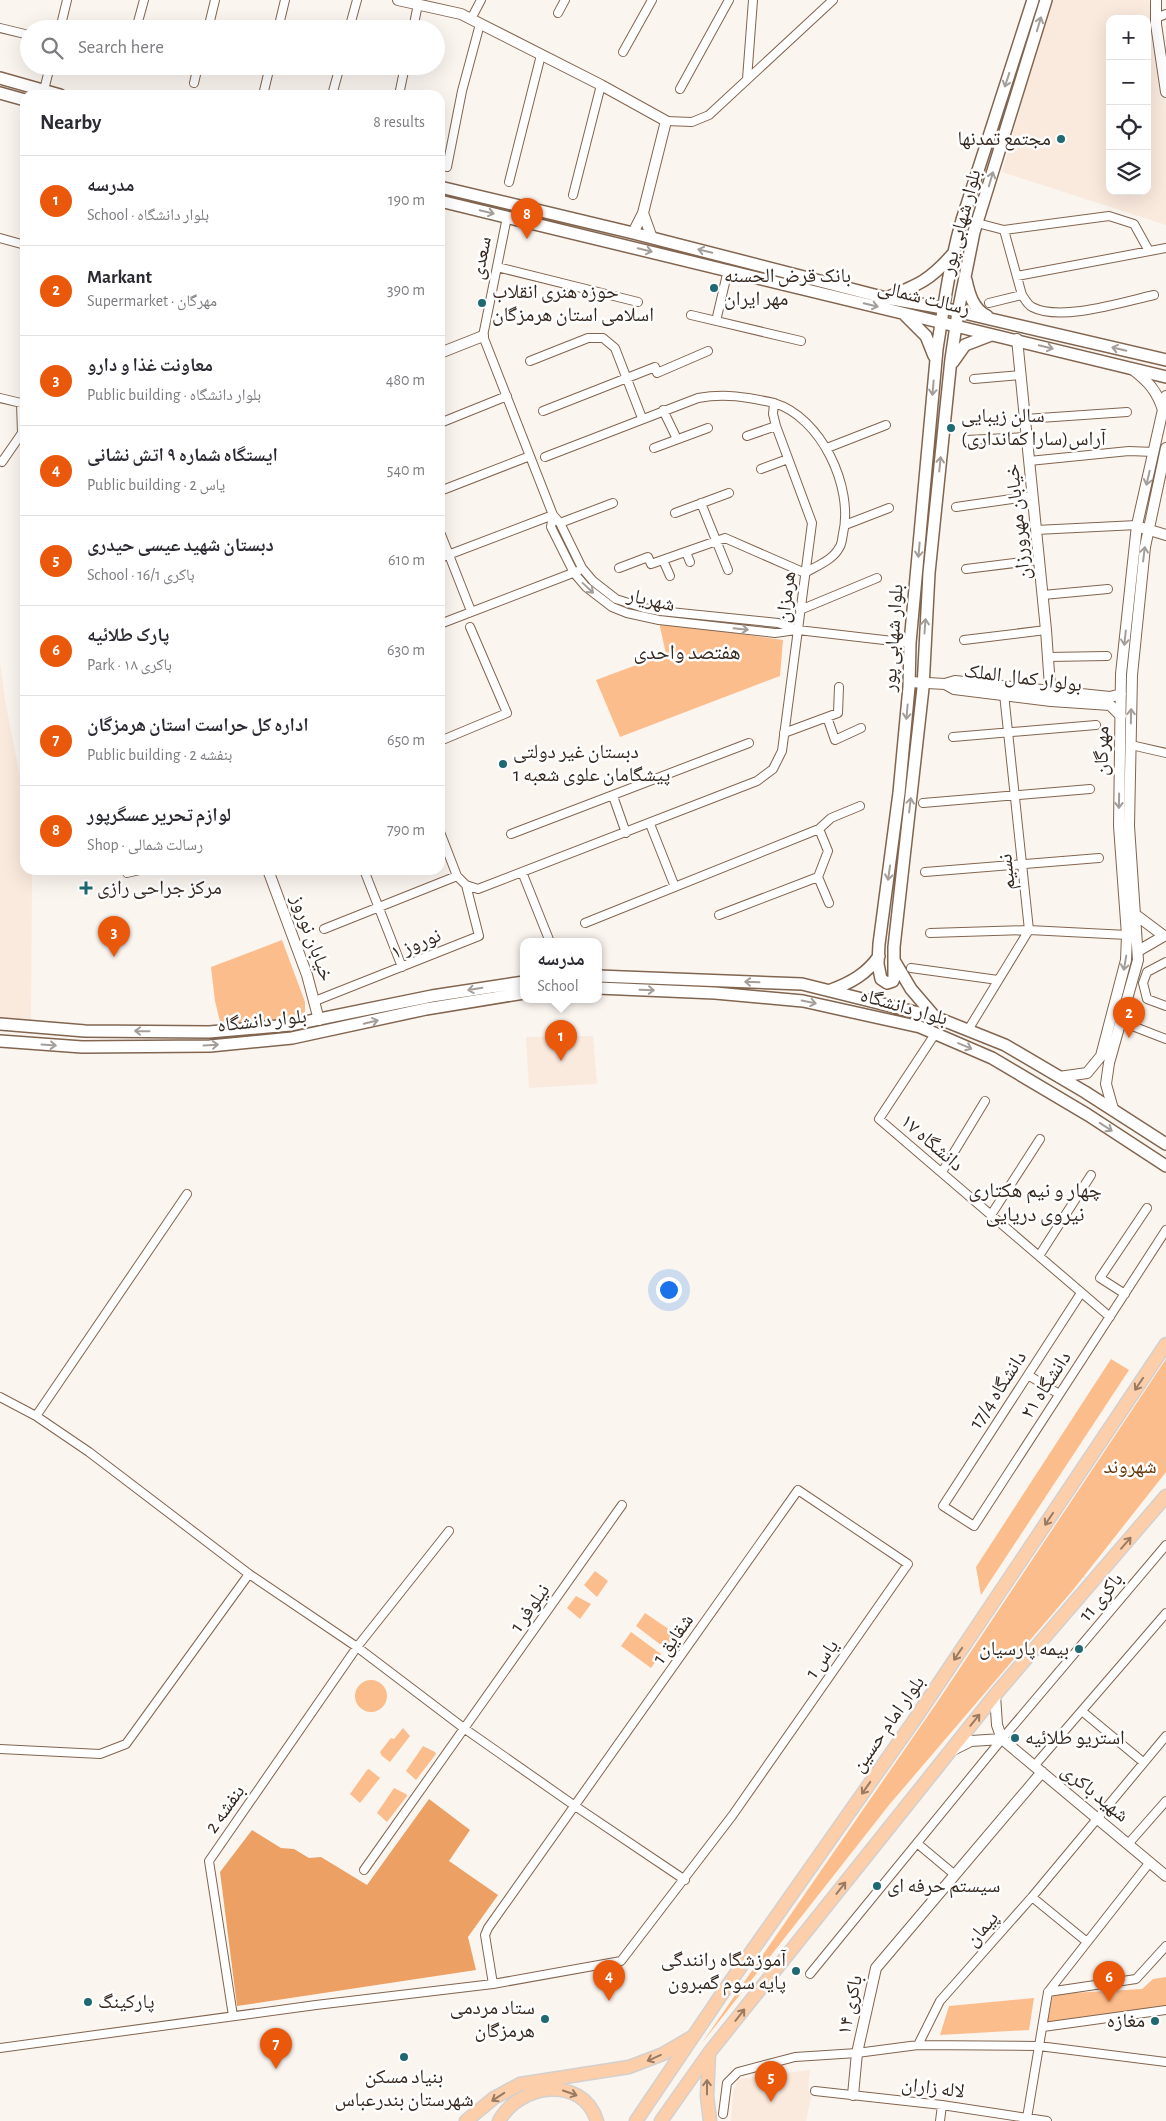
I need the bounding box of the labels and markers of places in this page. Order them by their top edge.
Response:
place label: مجتمع تمدنها [957,129,1051,151]
marker: مجتمع تمدنها [1055,133,1067,145]
pin: 8 [511,198,543,239]
place label: بانک قرض الحسنه مهر ایران [724,266,851,310]
place label: حوزه هنری انقلاب اسلامی استان هرمزگان [492,282,654,326]
marker: بانک قرض الحسنه مهر ایران [708,282,720,294]
marker: حوزه هنری انقلاب اسلامی استان هرمزگان [476,297,488,309]
place label: سالن زیبایی آراس(سارا کمانداری) [961,406,1107,450]
marker: سالن زیبایی آراس(سارا کمانداری) [945,422,957,434]
place label: دبستان غیر دولتی پیشگامان علوی شعبه 1 [513,742,670,786]
marker: دبستان غیر دولتی پیشگامان علوی شعبه 1 [497,758,509,770]
place label: مرکز جراحی رازی [97,878,222,899]
marker: مرکز جراحی رازی [79,881,93,895]
pin: 3 [98,916,130,957]
pin: 2 [1113,997,1145,1038]
pin: 1 [545,1020,577,1061]
place label: بیمه پارسیان [979,1639,1069,1660]
marker: بیمه پارسیان [1073,1643,1085,1655]
place label: استریو طلائیه [1025,1728,1125,1748]
marker: استریو طلائیه [1009,1732,1021,1744]
place label: سیستم حرفه ای [887,1876,1000,1899]
marker: سیستم حرفه ای [871,1880,883,1892]
place label: آموزشگاه رانندگی پایه سوم گمبرون [661,1949,787,1996]
pin: 4 [593,1960,625,2001]
pin: 6 [1093,1961,1125,2002]
marker: آموزشگاه رانندگی پایه سوم گمبرون [790,1965,802,1977]
place label: پارکینگ [98,1992,155,2013]
marker: پارکینگ [82,1996,94,2008]
place label: ستاد مردمی هرمزگان [450,1998,535,2042]
place label: مغازه [1107,2011,1145,2031]
marker: ستاد مردمی هرمزگان [539,2013,551,2025]
marker: مغازه [1149,2015,1161,2027]
pin: 7 [260,2028,292,2069]
marker: بنیاد مسکن شهرستان بندرعباس [398,2051,410,2063]
pin: 5 [755,2061,787,2102]
place label: بنیاد مسکن شهرستان بندرعباس [334,2067,474,2111]

